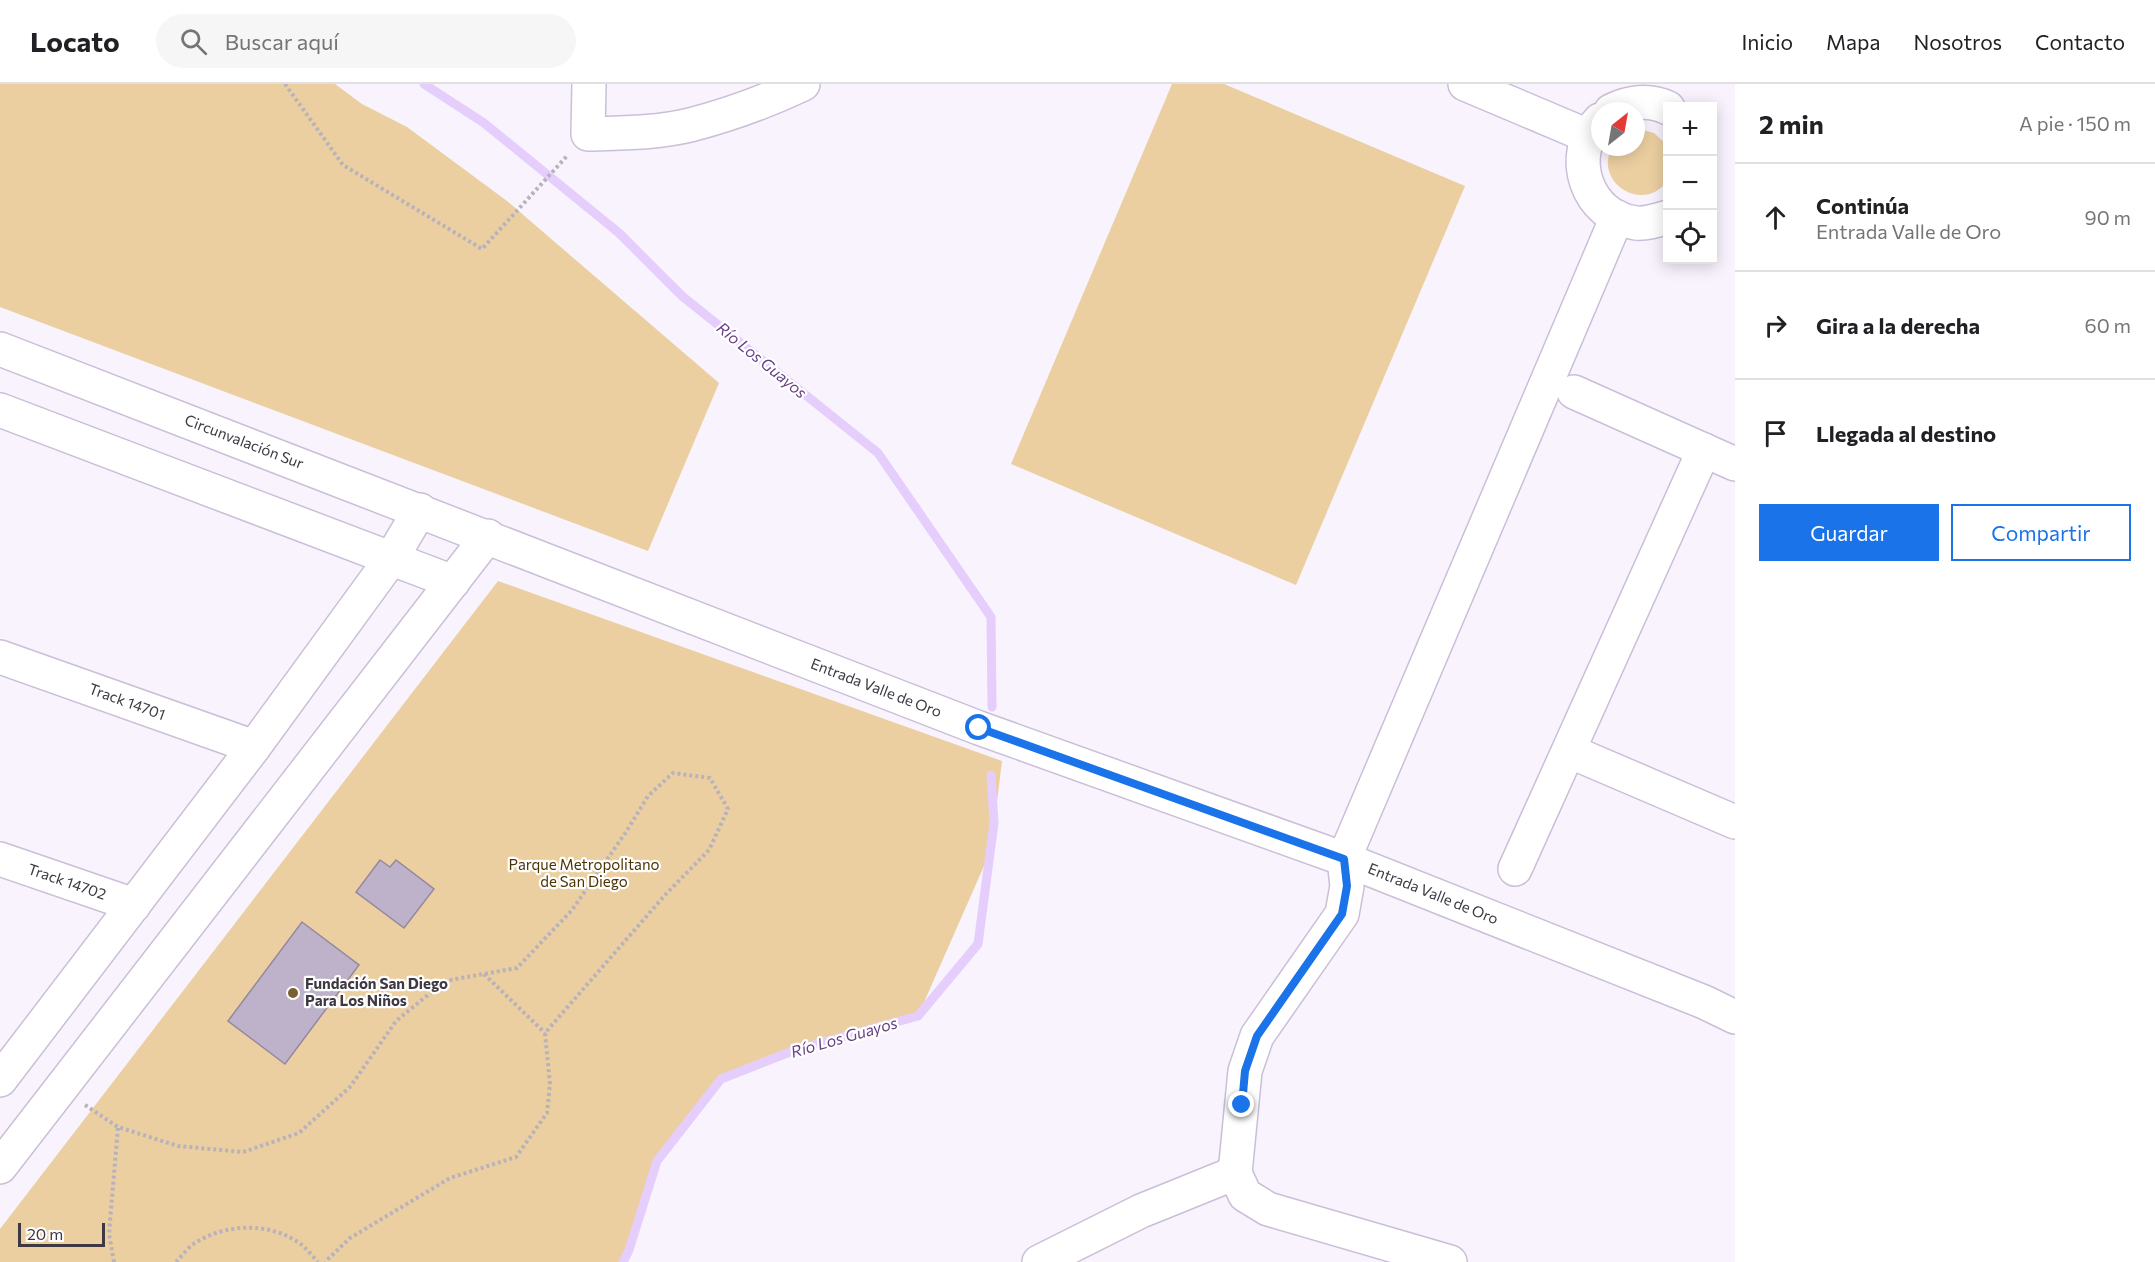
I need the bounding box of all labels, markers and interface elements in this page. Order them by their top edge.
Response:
search box [156,14,576,68]
text: Locato [30,24,120,58]
icon: search [177,25,210,58]
text: Buscar aquí [225,28,339,55]
text: Inicio [1741,29,1793,54]
text: Mapa [1826,29,1880,54]
text: Nosotros [1913,29,2002,54]
text: Contacto [2035,29,2125,54]
north arrow [1591,102,1645,156]
map controls [1663,102,1717,264]
button: + [1663,102,1717,156]
text: 2 min [1759,108,1824,139]
text: A pie · 150 m [2019,111,2131,135]
button: − [1663,156,1717,210]
text: Continúa [1816,192,1909,219]
icon: ahead [1759,201,1792,234]
text: 90 m [2085,205,2131,229]
button: locate [1663,210,1717,264]
text: Entrada Valle de Oro [1816,219,2001,243]
icon: right [1759,309,1792,342]
text: Gira a la derecha [1816,312,1980,339]
text: 60 m [2085,313,2131,337]
water label: Río Los Guayos [714,318,811,402]
street label: Circunvalación Sur [182,410,306,472]
icon: arrive [1759,417,1792,450]
text: Llegada al destino [1816,420,1996,447]
button: Guardar [1759,504,1939,561]
button: Compartir [1951,504,2131,561]
street label: Entrada Valle de Oro [808,654,944,720]
street label: Track 14701 [87,679,168,723]
route start [965,714,991,740]
park label: Parque Metropolitano de San Diego [509,855,660,890]
street label: Track 14702 [26,859,109,903]
street label: Entrada Valle de Oro [1366,859,1501,927]
place label: Fundación San Diego Para Los Niños [305,974,448,1009]
marker: Fundación San Diego Para Los Niños [286,986,300,1000]
water label: Río Los Guayos [788,1012,899,1061]
route end [1228,1091,1254,1117]
scale bar [18,1220,105,1248]
text: 20 m [27,1224,63,1243]

